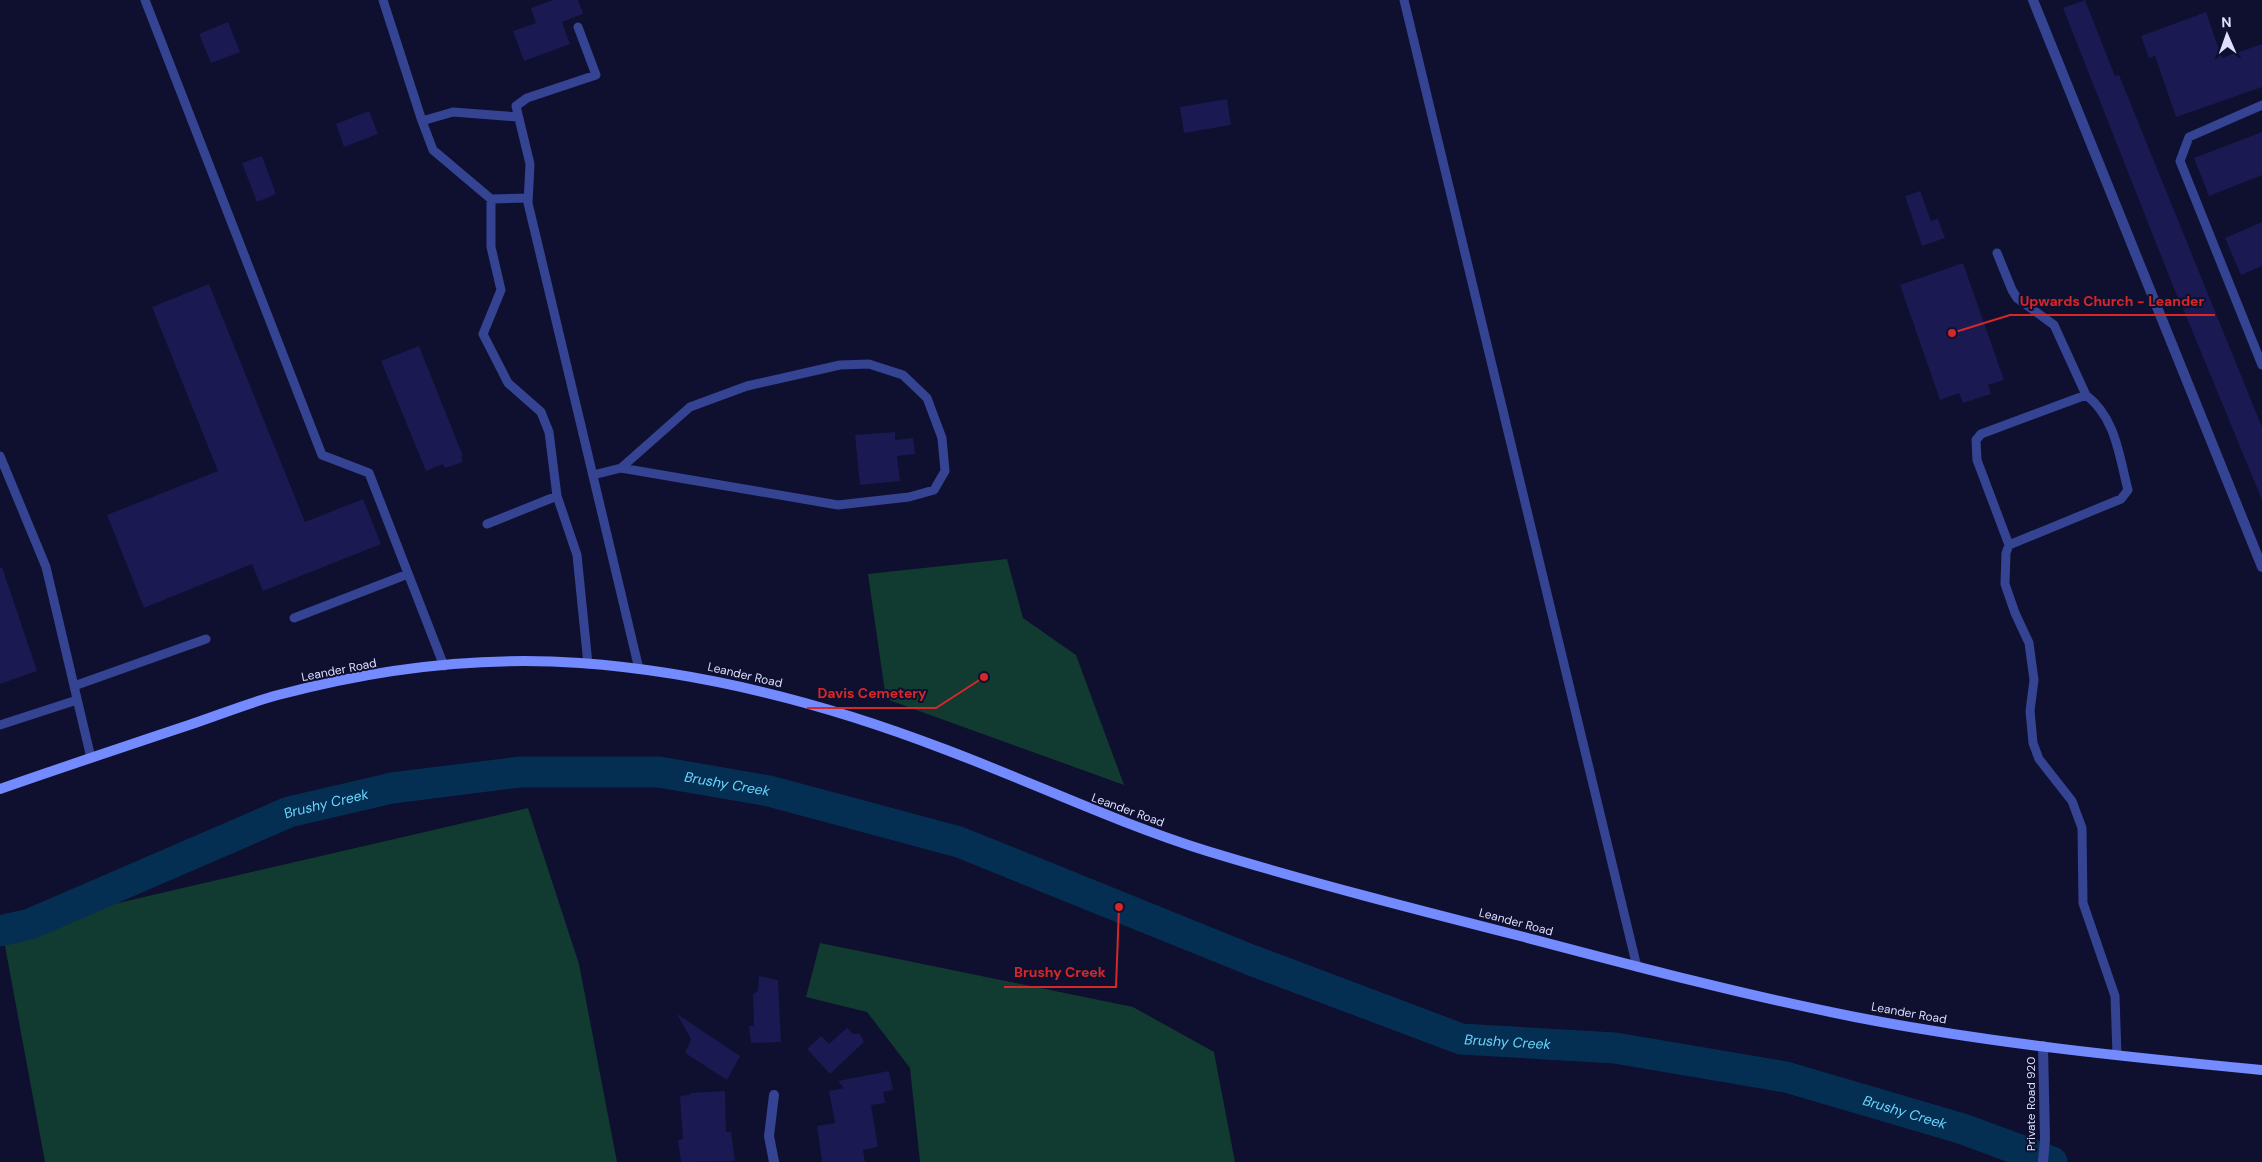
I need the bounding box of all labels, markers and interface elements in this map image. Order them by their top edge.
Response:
north arrow [2202,10,2252,60]
text: N [2221,13,2232,31]
callout: Upwards Church - Leander [2010,286,2215,315]
text: Upwards Church - Leander [2020,292,2205,310]
street label: Leander Road [300,655,378,685]
street label: Leander Road [706,659,784,691]
callout: Davis Cemetery [807,679,936,708]
text: Davis Cemetery [817,684,927,702]
water label: Brushy Creek [683,768,772,800]
water label: Brushy Creek [281,785,371,822]
street label: Leander Road [1089,789,1167,831]
street label: Leander Road [1477,904,1555,940]
callout: Brushy Creek [1004,958,1116,987]
text: Brushy Creek [1014,963,1106,981]
street label: Leander Road [1870,999,1948,1027]
water label: Brushy Creek [1464,1030,1552,1053]
street label: Private Road 920 [2023,1057,2039,1151]
water label: Brushy Creek [1861,1091,1950,1133]

